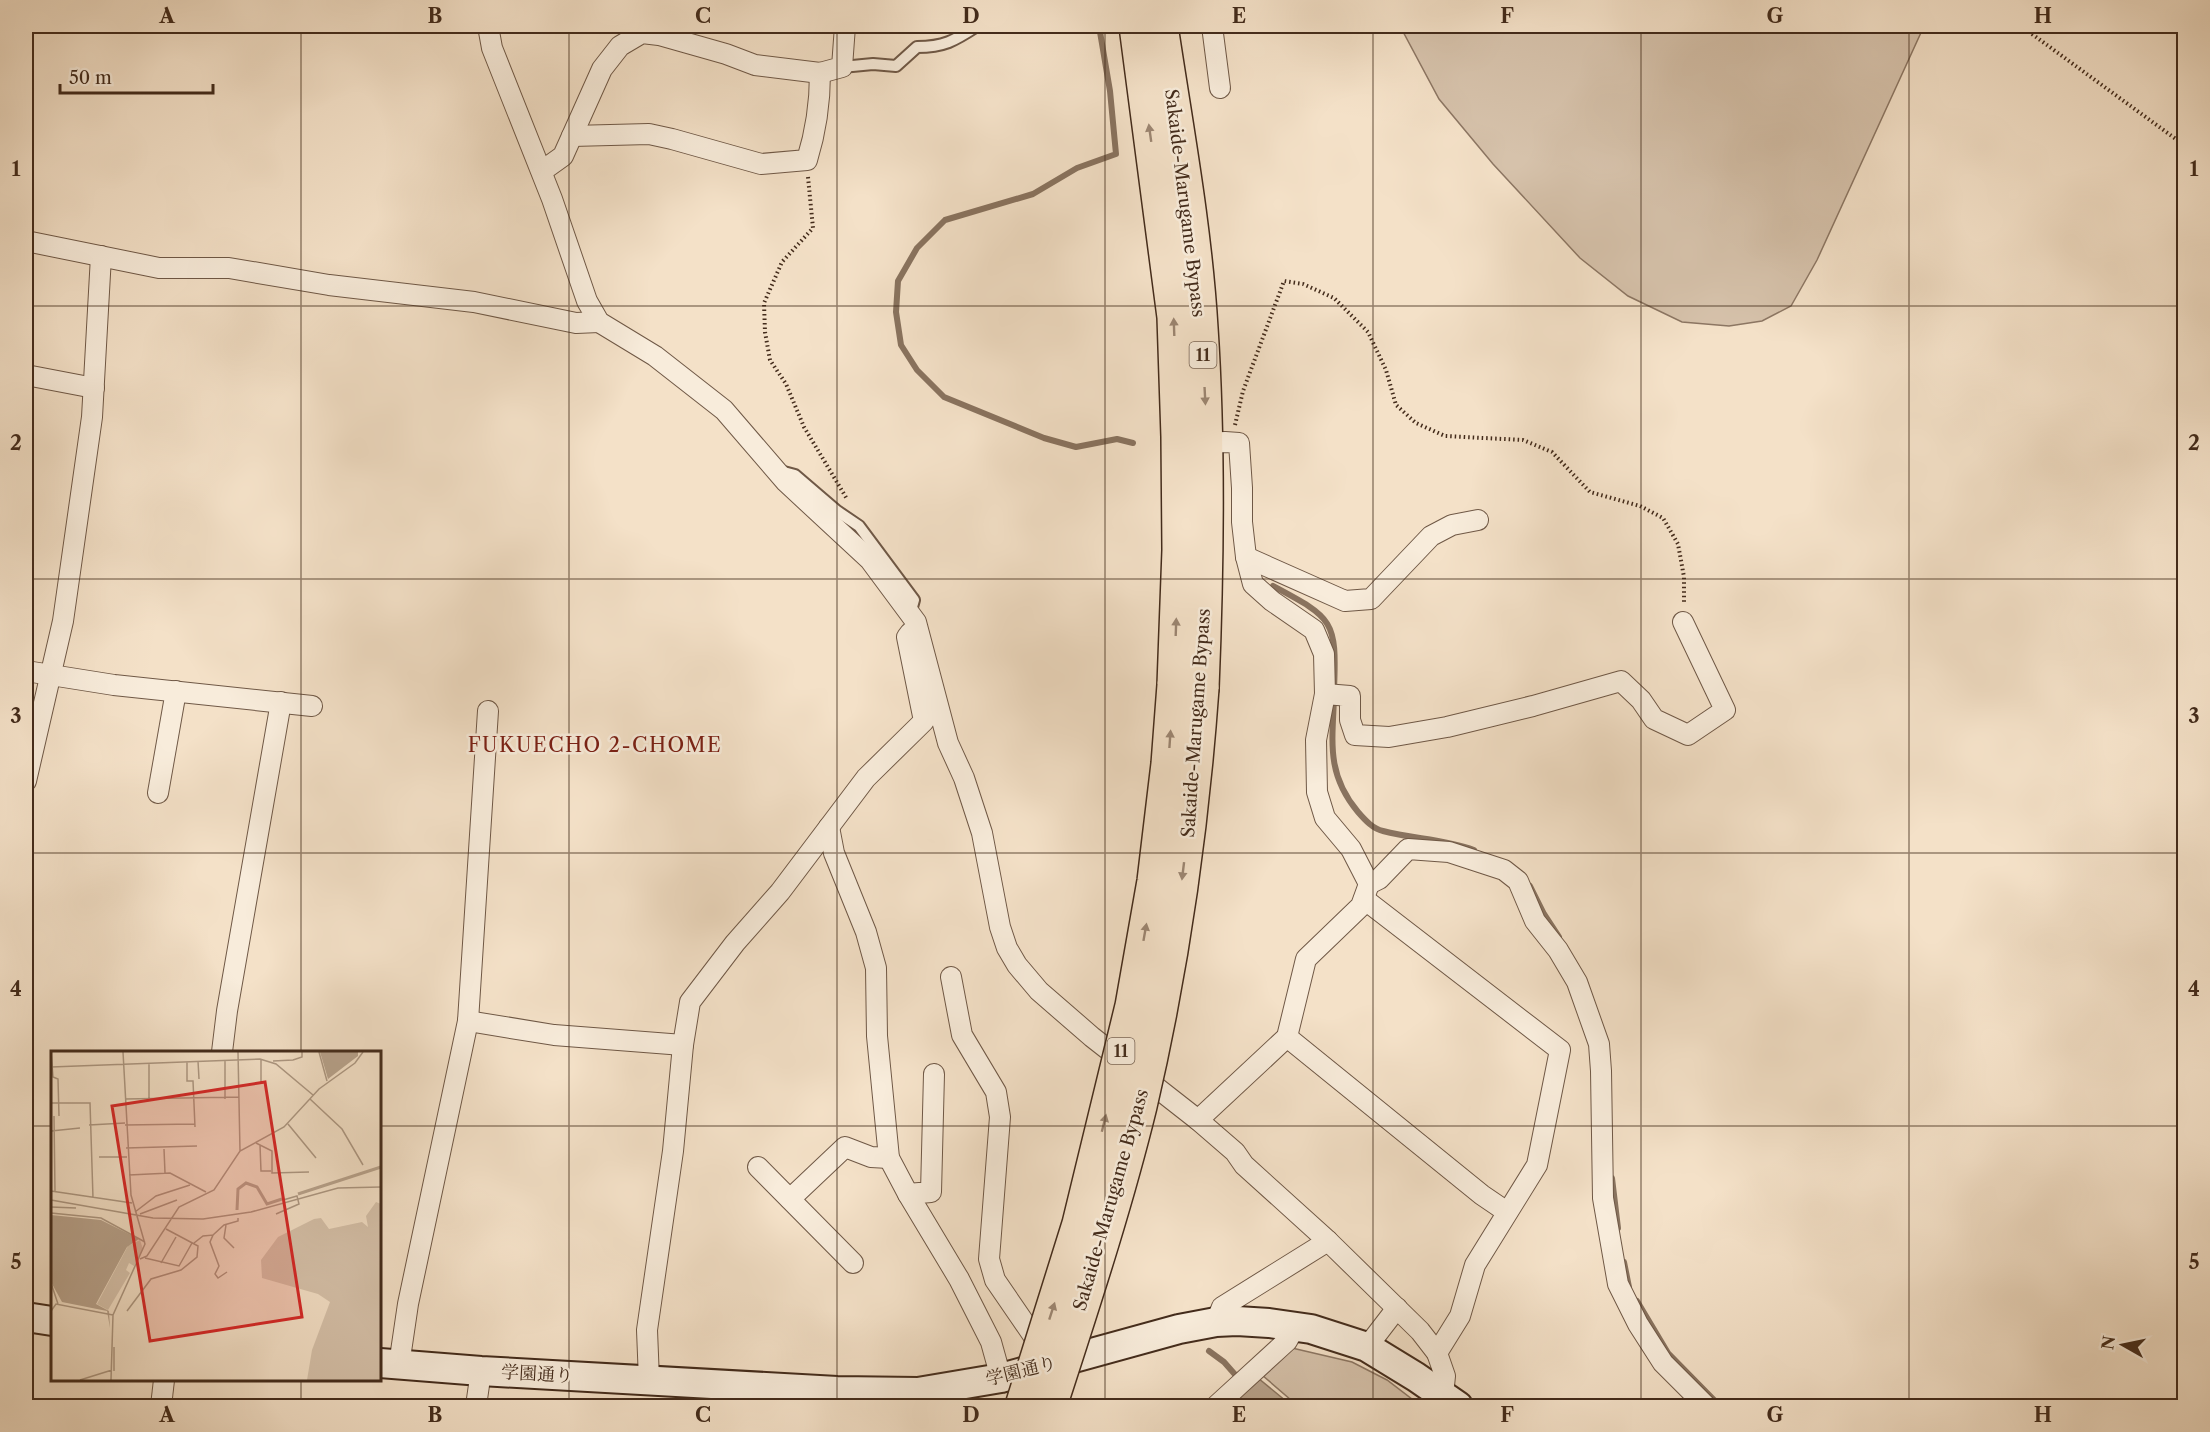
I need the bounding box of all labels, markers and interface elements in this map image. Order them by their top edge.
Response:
text: A [158,4,175,28]
text: B [428,4,443,28]
text: C [695,4,711,28]
text: D [962,4,980,28]
text: E [1232,4,1246,28]
text: F [1500,4,1514,28]
text: G [1767,4,1784,28]
text: H [2034,4,2052,28]
scale bar [60,57,213,95]
text: 50 m [69,67,112,89]
street label: Sakaide-Marugame Bypass [1160,88,1210,318]
one-way arrow [1146,124,1155,143]
text: 1 [12,157,21,181]
text: 1 [2190,157,2199,181]
one-way arrow [1169,317,1179,336]
road number: 11 [1190,342,1216,368]
one-way arrow [1200,387,1210,406]
text: 2 [10,431,22,455]
text: 2 [2188,431,2200,455]
street label: Sakaide-Marugame Bypass [1177,608,1215,838]
one-way arrow [1171,617,1180,636]
text: 3 [10,704,22,728]
text: 3 [2188,704,2200,728]
one-way arrow [1165,729,1175,748]
district label: FUKUECHO 2-CHOME [468,733,722,757]
one-way arrow [1179,862,1188,881]
one-way arrow [1140,923,1149,942]
text: 4 [10,977,22,1001]
text: 4 [2188,977,2200,1001]
road number: 11 [1108,1038,1134,1064]
inset map [51,1051,381,1381]
street label: Sakaide-Marugame Bypass [1069,1087,1153,1313]
one-way arrow [1100,1114,1110,1132]
text: 5 [10,1250,22,1274]
text: 5 [2188,1250,2200,1274]
one-way arrow [1048,1302,1057,1320]
north arrow [2093,1315,2153,1375]
text: N [2097,1334,2119,1351]
street label: 学園通り [983,1352,1059,1390]
street label: 学園通り [500,1361,574,1387]
text: A [158,1403,175,1427]
text: B [428,1403,443,1427]
text: C [695,1403,711,1427]
text: D [962,1403,980,1427]
text: E [1232,1403,1246,1427]
text: F [1500,1403,1514,1427]
text: G [1767,1403,1784,1427]
text: H [2034,1403,2052,1427]

